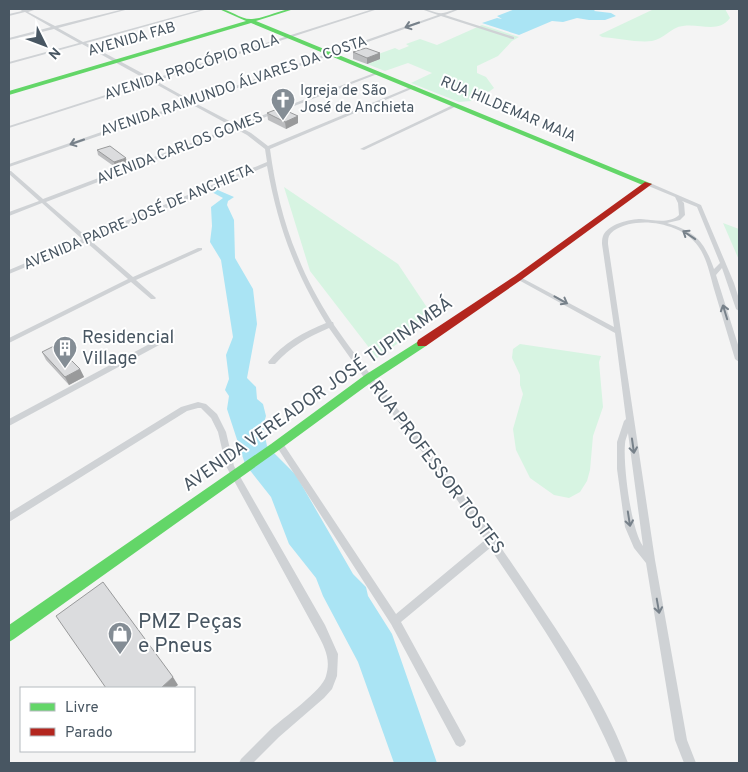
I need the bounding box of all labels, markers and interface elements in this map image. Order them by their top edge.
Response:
street label: AVENIDA FAB [86,18,178,62]
north arrow [20,20,70,70]
one-way arrow [405,21,421,30]
street label: AVENIDA PROCÓPIO ROLA [101,29,282,105]
street label: AVENIDA RAIMUNDO ÁLVARES DA COSTA [98,31,370,142]
text: N [44,43,63,62]
street label: RUA HILDEMAR MAIA [437,73,579,147]
place label: Igreja de São José de Anchieta [300,82,414,118]
church icon: Igreja de São José de Anchieta [270,87,296,121]
street label: AVENIDA CARLOS GOMES [94,108,266,190]
one-way arrow [70,138,86,147]
street label: AVENIDA PADRE JOSÉ DE ANCHIETA [20,160,257,275]
one-way arrow [682,230,696,240]
street label: AVENIDA VEREADOR JOSÉ TUPINAMBÁ [177,291,458,497]
one-way arrow [554,295,569,305]
one-way arrow [720,305,729,321]
place label: Residencial Village [82,327,174,371]
building icon: Residencial Village [52,335,78,369]
street label: RUA PROFESSOR TOSTES [363,377,509,559]
one-way arrow [628,438,638,454]
one-way arrow [624,510,634,526]
one-way arrow [654,598,664,614]
place label: PMZ Peças e Pneus [138,609,242,660]
shop icon: PMZ Peças e Pneus [107,621,133,655]
legend [20,687,195,752]
text: Livre [65,699,99,718]
text: Parado [65,724,113,743]

